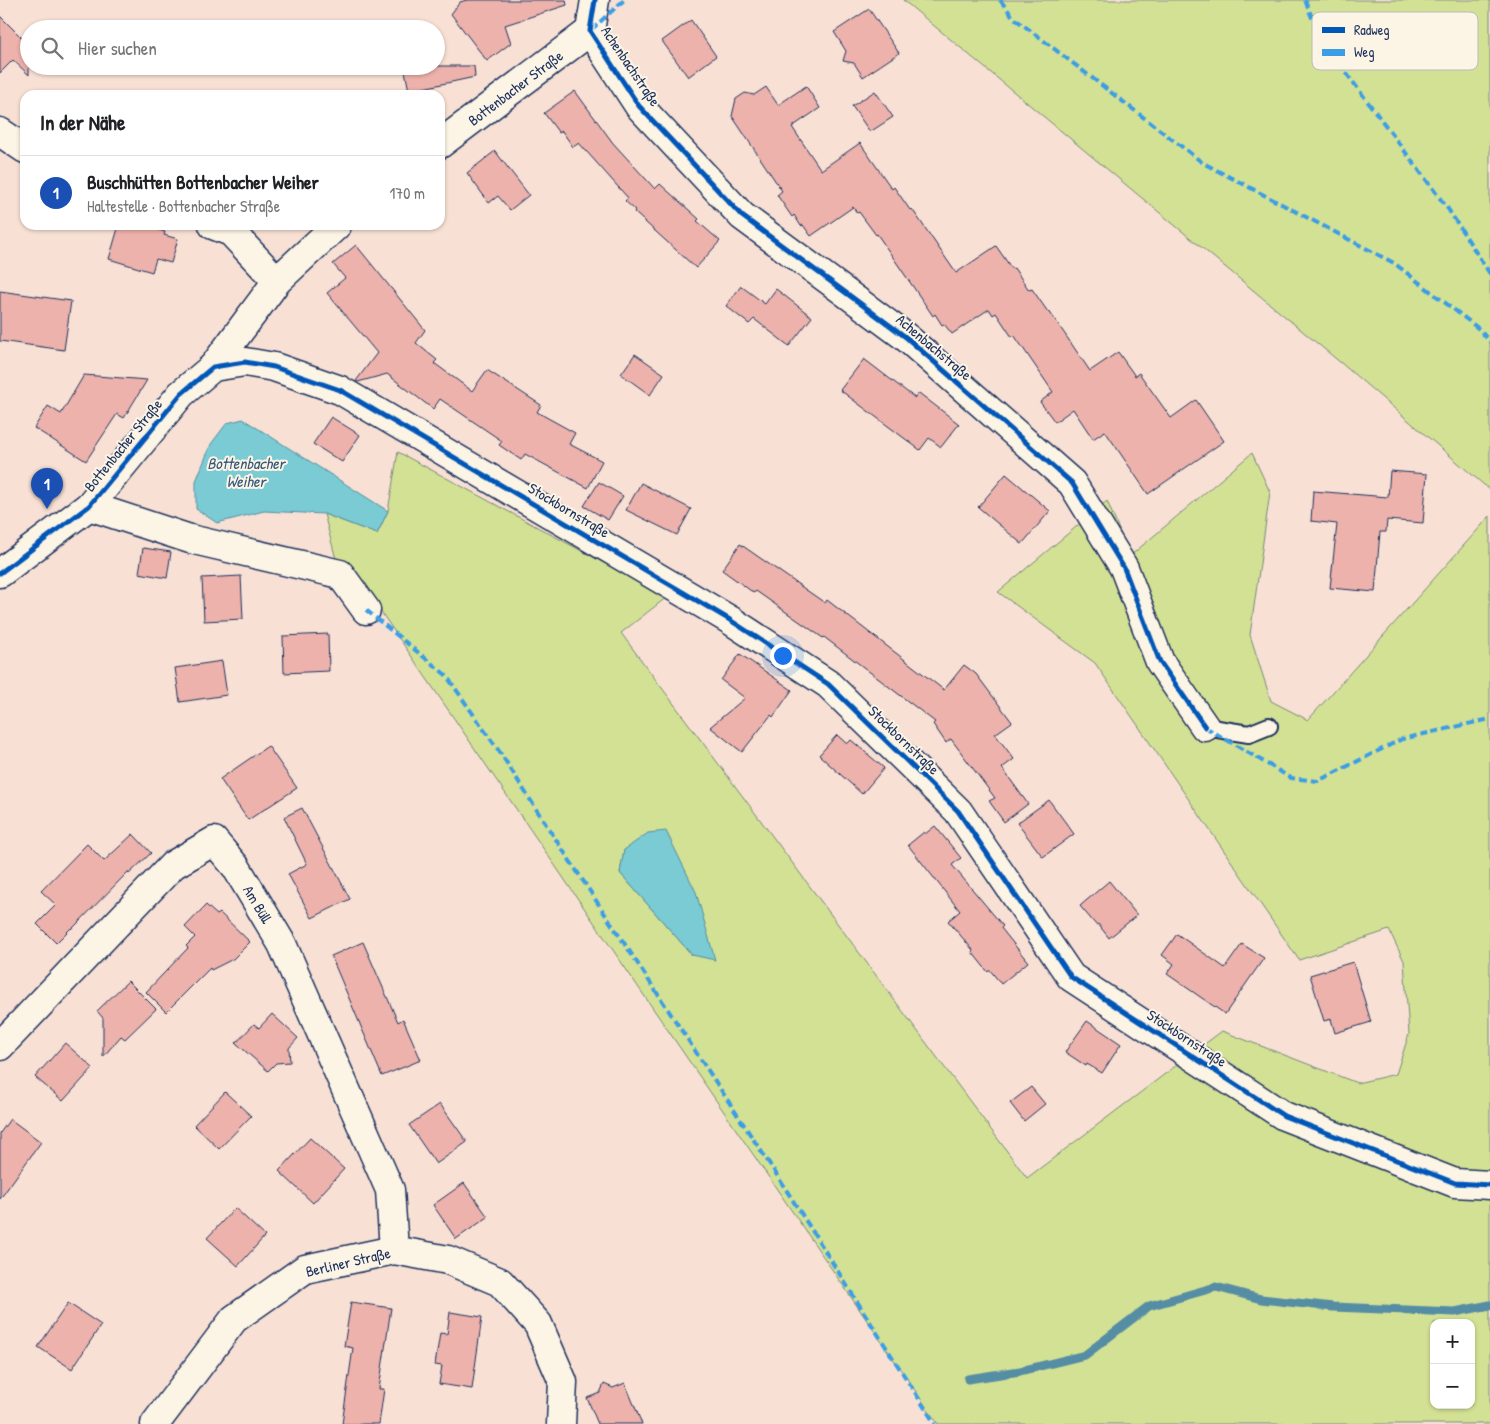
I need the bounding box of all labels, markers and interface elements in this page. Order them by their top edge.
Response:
legend [1312,12,1478,70]
search box [20,20,445,75]
text: Radweg [1354,20,1390,40]
street label: Achenbachstraße [596,22,666,110]
icon: search [38,34,66,62]
text: Hier suchen [78,35,157,61]
text: Weg [1354,42,1374,62]
street label: Bottenbacher Straße [463,45,567,130]
text: In der Nähe [40,108,125,137]
text: Buschhütten Bottenbacher Weiher [87,169,319,195]
text: 1 [53,182,59,204]
text: 170 m [390,182,425,204]
text: Haltestelle · Bottenbacher Straße [87,195,280,217]
street label: Achenbachstraße [892,309,976,385]
street label: Bottenbacher Straße [79,394,167,496]
water label: Bottenbacher Weiher [207,452,287,492]
pin: 1 [31,468,63,509]
street label: Stockbornstraße [524,477,614,543]
your location [770,643,796,669]
street label: Stockbornstraße [864,701,944,779]
street label: Am Büll [239,881,278,927]
street label: Stockbornstraße [1143,1004,1231,1072]
street label: Berliner Straße [304,1242,392,1282]
map controls [1430,1319,1475,1409]
button: + [1430,1319,1475,1364]
button: − [1430,1364,1475,1409]

